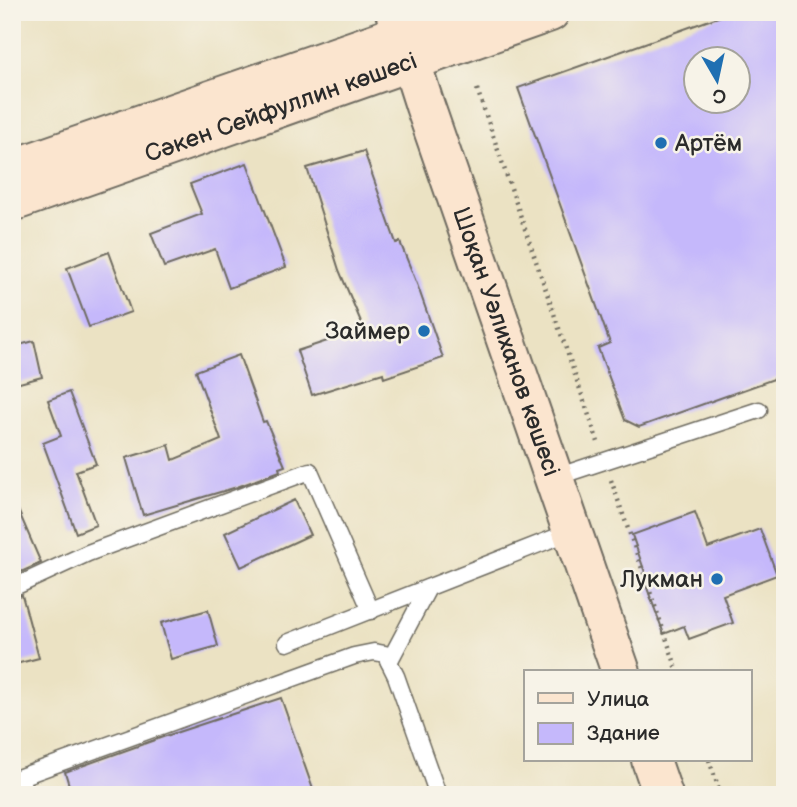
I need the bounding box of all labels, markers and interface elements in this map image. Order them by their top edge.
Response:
street label: Сәкен Сейфуллин көшесі [141,46,421,169]
north arrow [682,46,752,116]
text: С [711,83,728,108]
place label: Артём [674,129,742,158]
marker: Артём [653,135,669,151]
street label: Шоқан Уәлиханов көшесі [446,203,566,480]
place label: Займер [325,317,410,346]
marker: Займер [416,323,432,339]
place label: Лукман [619,565,703,594]
marker: Лукман [709,571,725,587]
legend [524,670,752,762]
text: Улица [587,687,650,712]
text: Здание [587,721,660,746]

